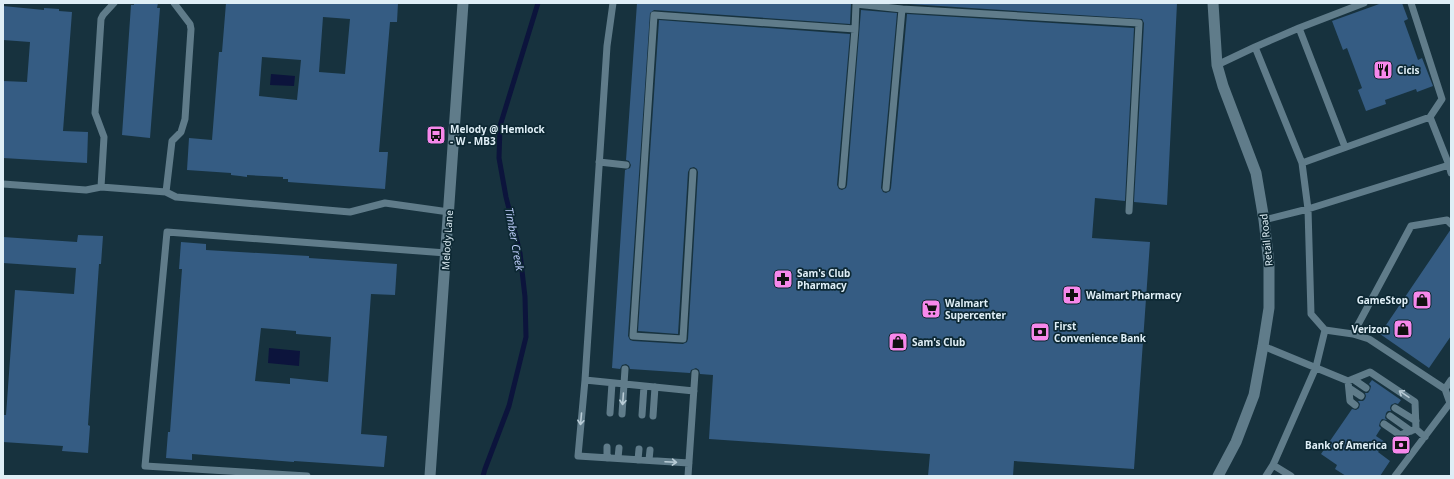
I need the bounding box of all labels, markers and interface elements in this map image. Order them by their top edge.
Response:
restaurant icon: Cicis [1372,59,1394,81]
place label: Cicis [1397,63,1420,77]
place label: Melody @ Hemlock - W - MB3 [450,122,546,148]
bus stop icon: Melody @ Hemlock - W - MB3 [425,124,447,146]
water label: Timber Creek [502,206,528,272]
street label: Melody Lane [438,209,456,270]
street label: Retail Road [1256,213,1276,267]
place label: Sam's Club Pharmacy [797,266,850,292]
pharmacy icon: Sam's Club Pharmacy [772,268,794,290]
pharmacy icon: Walmart Pharmacy [1061,284,1083,306]
place label: Walmart Pharmacy [1086,288,1182,302]
shop icon: GameStop [1411,289,1433,311]
place label: GameStop [1357,293,1408,307]
place label: Walmart Supercenter [945,296,1007,322]
supermarket icon: Walmart Supercenter [920,298,942,320]
shop icon: Verizon [1392,318,1414,340]
place label: First Convenience Bank [1054,319,1147,345]
bank icon: First Convenience Bank [1029,321,1051,343]
place label: Verizon [1352,322,1389,336]
shop icon: Sam's Club [887,331,909,353]
place label: Sam's Club [912,335,965,349]
one-way arrow [1399,390,1410,398]
one-way arrow [619,392,626,405]
one-way arrow [578,412,585,425]
bank icon: Bank of America [1390,434,1412,456]
place label: Bank of America [1305,438,1387,452]
one-way arrow [664,458,677,465]

